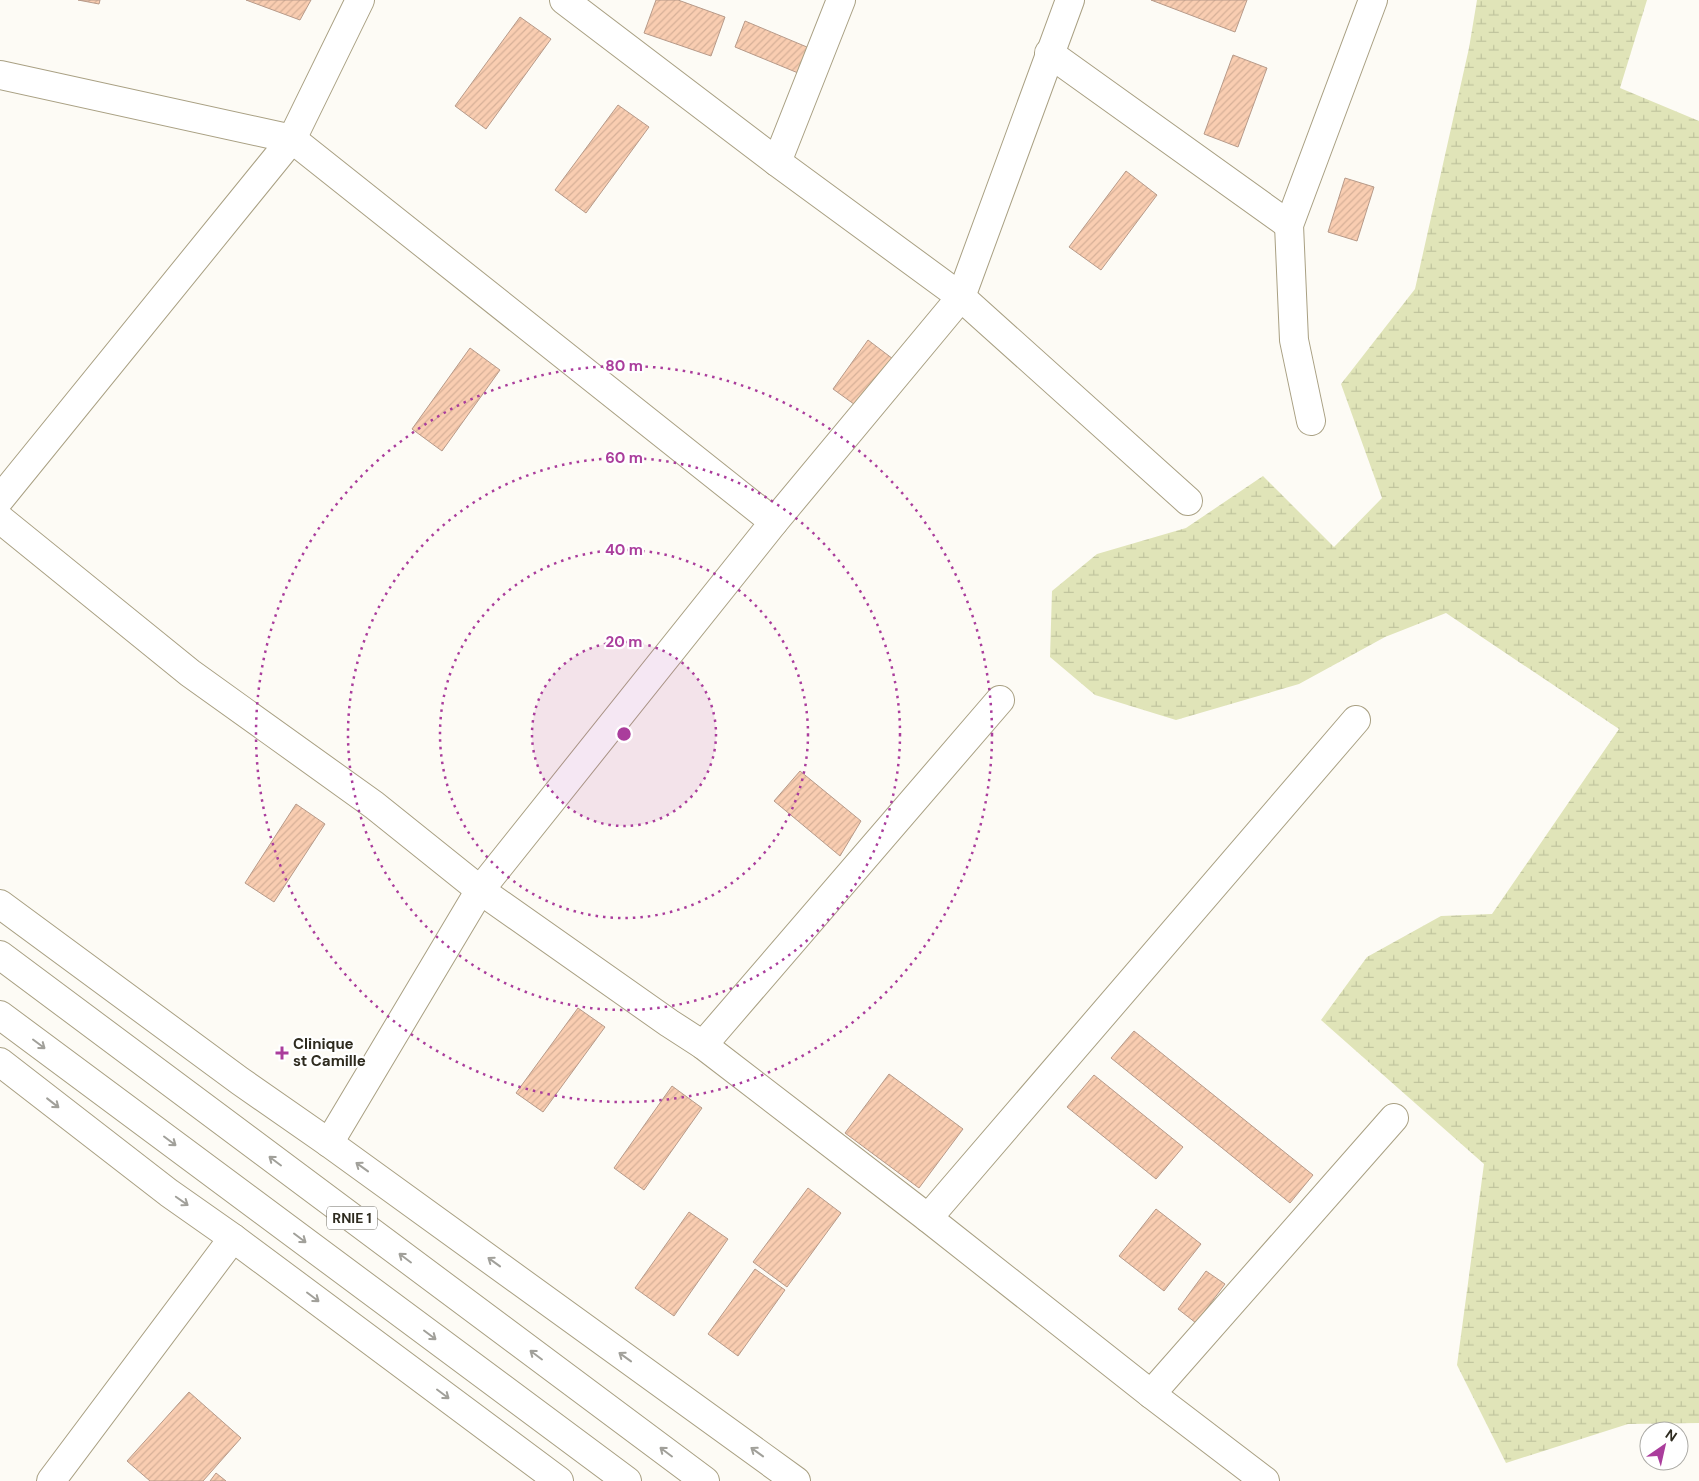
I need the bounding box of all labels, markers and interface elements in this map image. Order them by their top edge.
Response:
text: 80 m [605,356,643,376]
text: 60 m [605,448,643,468]
text: 40 m [605,540,643,560]
text: 20 m [606,632,642,652]
centre of rings [615,725,633,743]
place label: Clinique st Camille [293,1034,366,1071]
one-way arrow [32,1039,46,1049]
marker: Clinique st Camille [275,1046,289,1060]
one-way arrow [46,1097,59,1108]
one-way arrow [163,1136,177,1146]
one-way arrow [268,1156,282,1166]
one-way arrow [355,1162,369,1172]
one-way arrow [175,1196,189,1206]
road number: RNIE 1 [327,1206,377,1230]
one-way arrow [293,1233,307,1243]
one-way arrow [398,1253,412,1263]
one-way arrow [487,1257,501,1267]
one-way arrow [306,1292,319,1303]
one-way arrow [423,1330,437,1340]
one-way arrow [529,1350,543,1360]
one-way arrow [618,1352,632,1362]
one-way arrow [436,1389,449,1400]
north arrow [1639,1421,1689,1471]
text: N [1662,1425,1681,1446]
one-way arrow [659,1447,673,1457]
one-way arrow [751,1447,764,1458]

